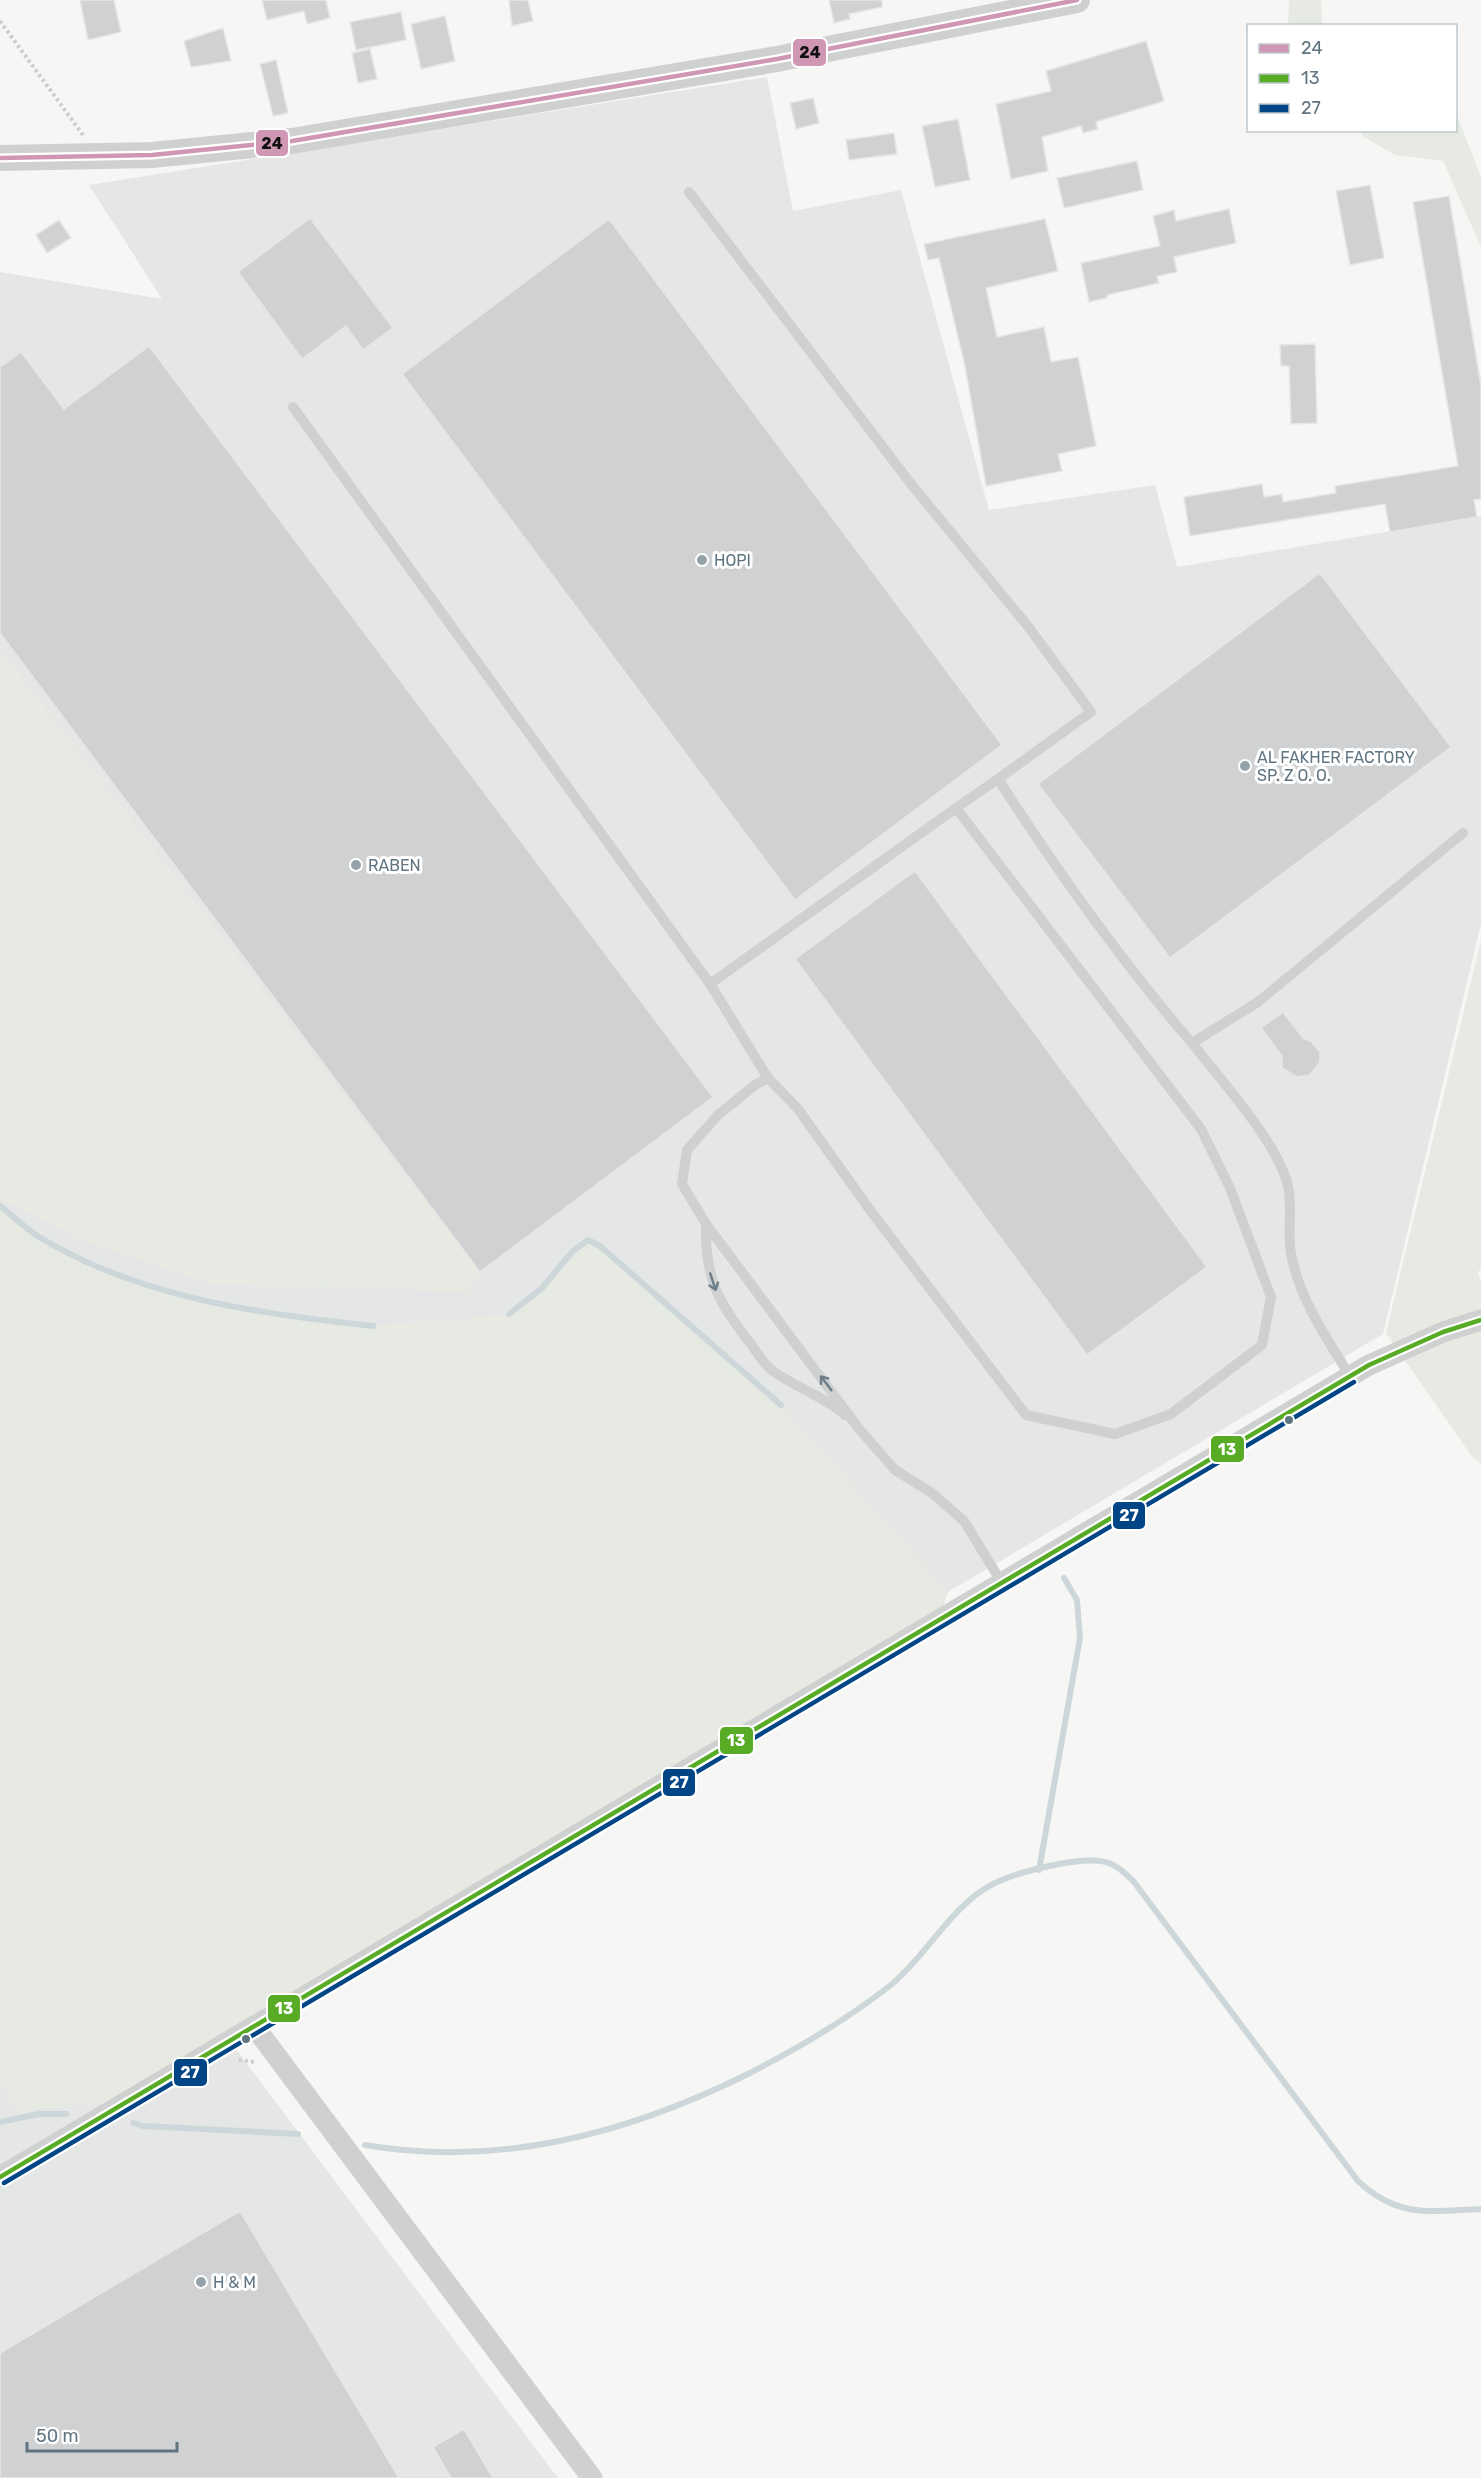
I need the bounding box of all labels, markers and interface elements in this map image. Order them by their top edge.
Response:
legend [1247,24,1457,132]
text: 24 [1301,37,1323,59]
line badge: 24 [792,38,827,67]
text: 24 [799,43,821,62]
text: 13 [1301,67,1320,89]
text: 27 [1301,97,1321,119]
line badge: 24 [255,129,289,157]
text: 24 [261,134,283,153]
place label: HOPI [714,551,751,570]
marker: HOPI [695,553,709,567]
place label: AL FAKHER FACTORY SP. Z O. O. [1257,748,1415,785]
marker: AL FAKHER FACTORY SP. Z O. O. [1238,759,1252,773]
place label: RABEN [368,856,421,875]
marker: RABEN [349,858,363,872]
one-way arrow [708,1272,719,1291]
one-way arrow [819,1376,832,1392]
unlabelled marker [1283,1414,1295,1426]
line badge: 13 [1210,1435,1245,1463]
text: 13 [1218,1440,1236,1459]
line badge: 27 [1112,1501,1146,1530]
text: 27 [1119,1506,1139,1525]
line badge: 13 [719,1726,754,1755]
text: 13 [727,1731,745,1750]
line badge: 27 [662,1768,696,1797]
text: 27 [669,1773,689,1792]
line badge: 13 [267,1994,301,2023]
text: 13 [275,1999,293,2018]
unlabelled marker [240,2033,252,2045]
line badge: 27 [173,2058,208,2087]
text: 27 [180,2063,200,2082]
place label: H & M [213,2273,256,2292]
marker: H & M [194,2275,208,2289]
scale bar [27,2415,177,2453]
text: 50 m [36,2425,79,2447]

